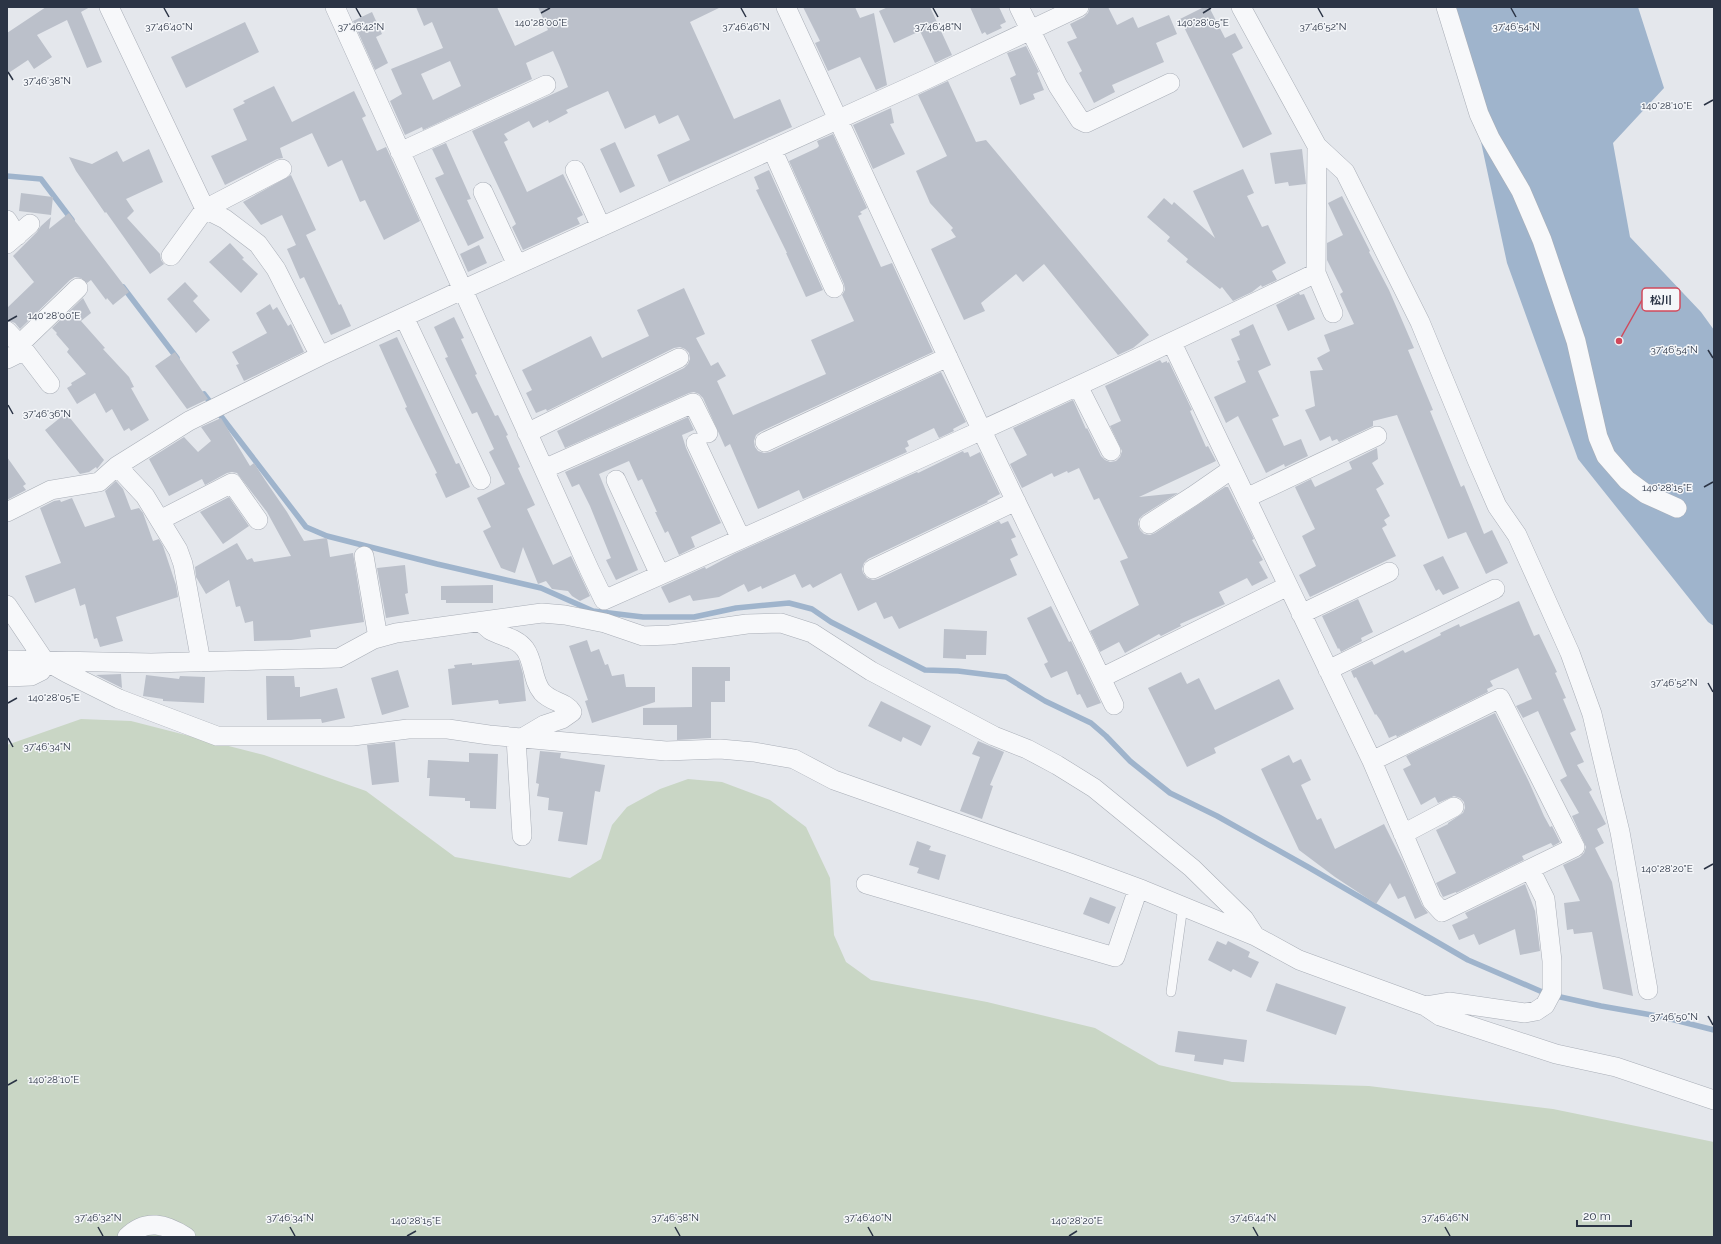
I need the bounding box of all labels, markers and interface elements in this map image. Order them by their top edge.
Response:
text: 140°28'00"E [515,17,567,28]
text: 140°28'05"E [1177,17,1229,28]
text: 37°46'40"N [145,21,193,32]
text: 37°46'42"N [338,21,384,32]
text: 37°46'46"N [722,21,770,32]
text: 37°46'48"N [914,21,962,32]
text: 37°46'52"N [1299,21,1347,32]
text: 37°46'54"N [1492,21,1540,32]
text: 37°46'38"N [23,75,71,86]
text: 140°28'10"E [1642,100,1692,111]
callout: 松川 [1642,288,1680,311]
text: 松川 [1650,294,1672,307]
text: 140°28'00"E [28,310,80,321]
text: 37°46'54"N [1650,344,1698,355]
text: 37°46'36"N [23,408,71,419]
text: 140°28'15"E [1642,482,1692,493]
text: 37°46'52"N [1650,677,1698,688]
text: 140°28'05"E [28,692,80,703]
text: 37°46'34"N [23,741,71,752]
text: 140°28'20"E [1641,863,1693,874]
text: 37°46'50"N [1650,1011,1698,1022]
text: 140°28'10"E [29,1074,79,1085]
scale bar [1577,1202,1631,1228]
text: 20 m [1583,1209,1611,1223]
text: 37°46'32"N [74,1212,122,1223]
text: 37°46'34"N [266,1212,314,1223]
text: 37°46'38"N [651,1212,699,1223]
text: 37°46'40"N [844,1212,892,1223]
text: 37°46'44"N [1230,1212,1276,1223]
text: 37°46'46"N [1421,1212,1469,1223]
text: 140°28'15"E [391,1215,441,1226]
text: 140°28'20"E [1051,1215,1103,1226]

